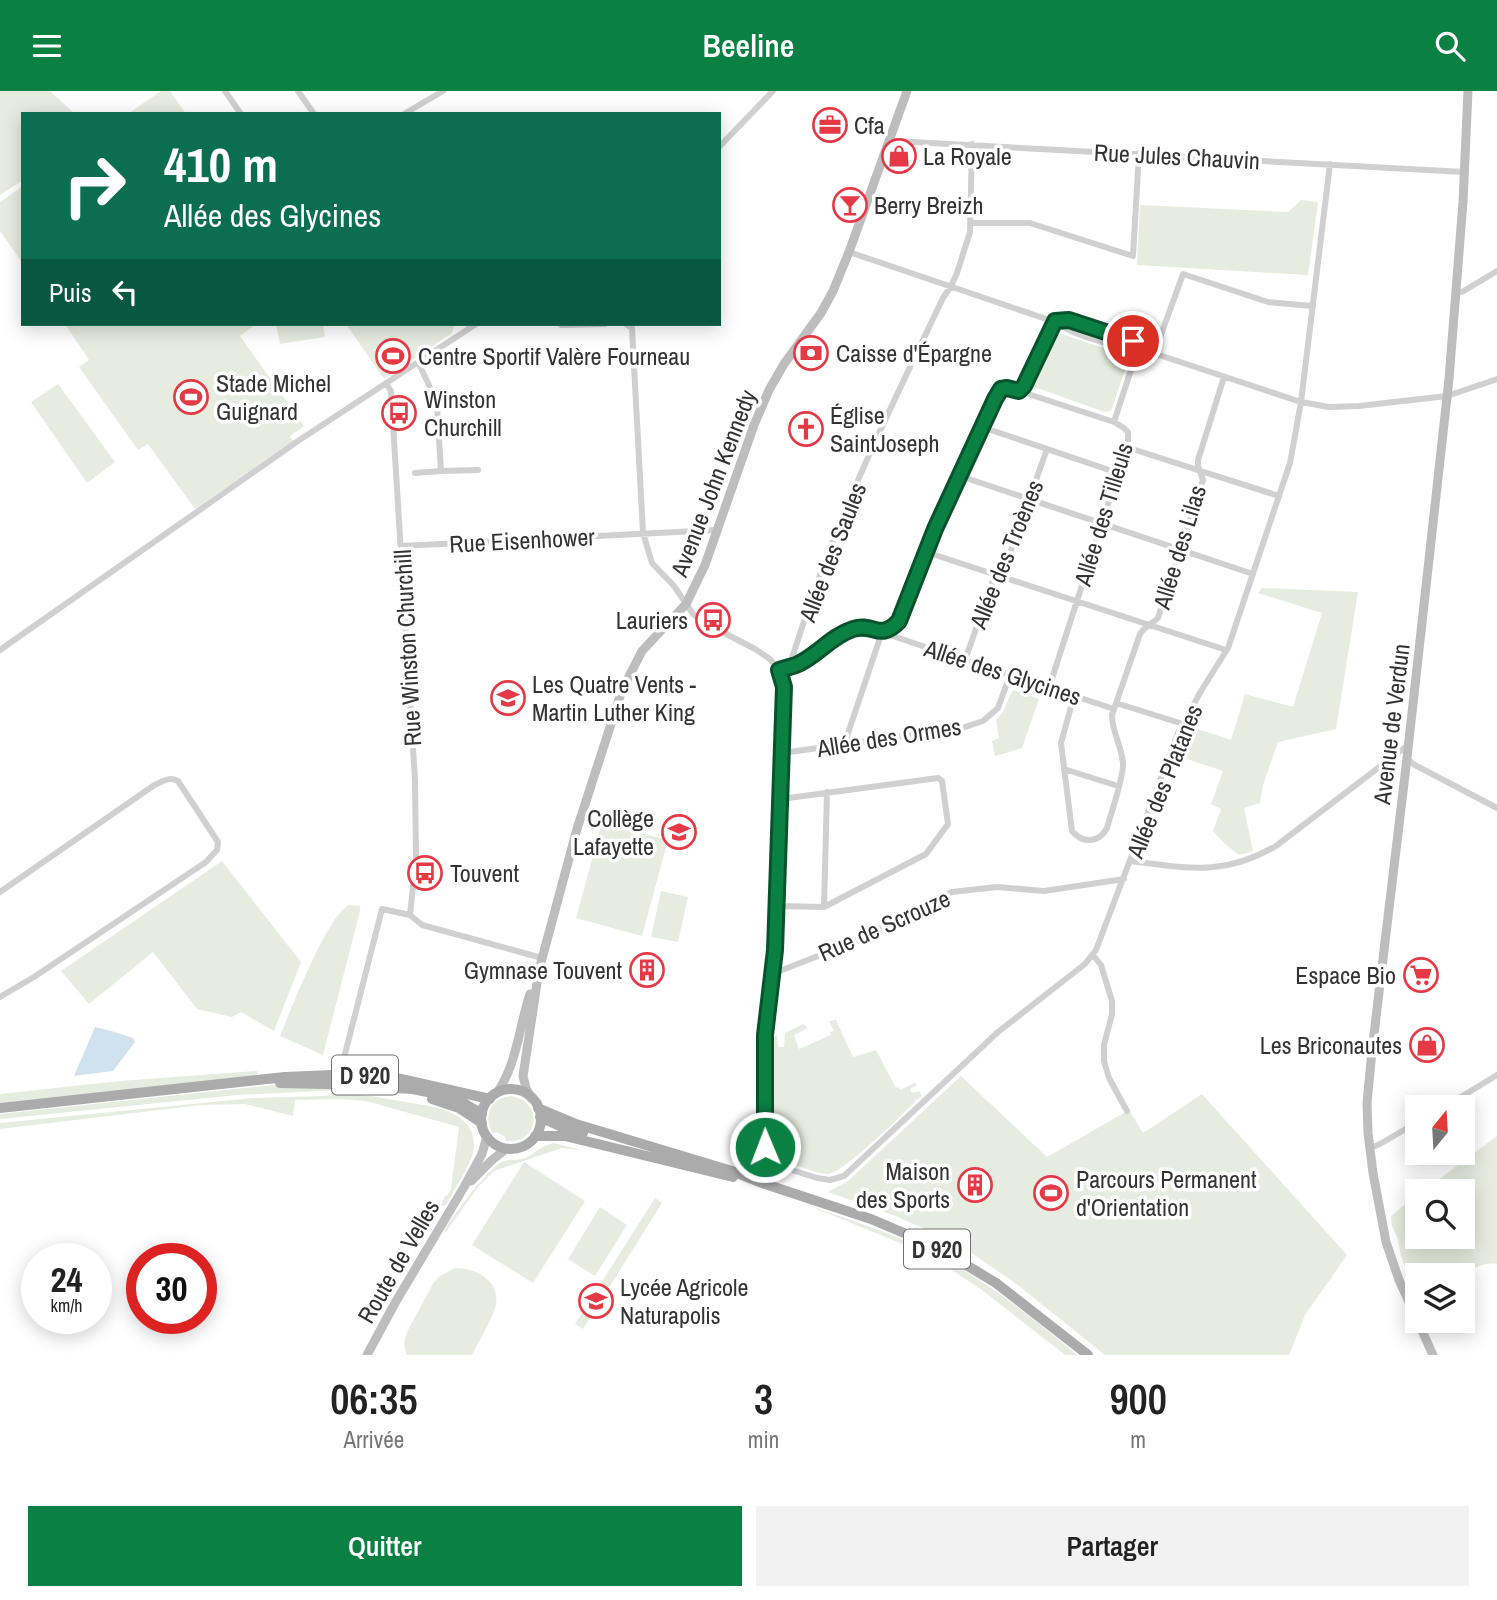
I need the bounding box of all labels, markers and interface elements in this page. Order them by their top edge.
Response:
text: Beeline [703,24,794,67]
icon: menu [28,27,66,65]
icon: search [1431,27,1469,65]
office icon: Cfa [811,106,849,144]
place label: Cfa [854,109,885,141]
text: 410 m [164,131,278,197]
street label: Rue Jules Chauvin [1093,136,1261,176]
shop icon: La Royale [880,137,918,175]
icon: right [49,140,140,231]
place label: La Royale [923,140,1012,172]
bar icon: Berry Breizh [831,186,869,224]
place label: Berry Breizh [874,189,983,221]
text: Allée des Glycines [164,194,381,237]
icon: left [106,273,144,311]
text: Puis [49,275,92,310]
pin [1103,311,1163,371]
icon: arrive [1114,322,1152,360]
bank icon: Caisse d'Épargne [792,334,830,372]
sports icon: Centre Sportif Valère Fourneau [374,337,412,375]
place label: Caisse d'Épargne [836,337,992,369]
place label: Centre Sportif Valère Fourneau [418,340,690,372]
place label: Stade Michel Guignard [216,367,331,427]
sports icon: Stade Michel Guignard [172,378,210,416]
place label: Winston Churchill [424,383,502,443]
street label: Avenue John Kennedy [662,385,763,582]
bus stop icon: Winston Churchill [380,394,418,432]
place label: Église SaintJoseph [830,399,939,459]
church icon: Église SaintJoseph [787,410,825,448]
street label: Allée des Tilleuls [1066,439,1140,590]
street label: Allée des Troènes [961,475,1050,634]
street label: Allée des Saules [790,478,873,627]
street label: Allée des Lilas [1145,481,1213,614]
street label: Rue Eisenhower [449,520,596,560]
street label: Rue Winston Churchill [386,549,428,747]
bus stop icon: Lauriers [694,601,732,639]
place label: Lauriers [616,604,688,636]
street label: Allée des Glycines [920,631,1085,712]
street label: Avenue de Verdun [1365,642,1417,807]
place label: Les Quatre Vents - Martin Luther King [532,668,697,728]
school or university icon: Les Quatre Vents - Martin Luther King [489,679,527,717]
street label: Allée des Platanes [1118,699,1209,863]
street label: Allée des Ormes [814,710,963,764]
place label: Collège Lafayette [573,802,654,862]
school or university icon: Collège Lafayette [660,813,698,851]
bus stop icon: Touvent [406,854,444,892]
place label: Touvent [450,857,519,889]
street label: Rue de Scrouze [813,882,955,968]
building icon: Gymnase Touvent [628,951,666,989]
place label: Gymnase Touvent [464,954,623,986]
supermarket icon: Espace Bio [1402,956,1440,994]
place label: Espace Bio [1295,959,1396,991]
shop icon: Les Briconautes [1408,1026,1446,1064]
place label: Les Briconautes [1260,1029,1402,1061]
road number: D 920 [332,1056,398,1095]
north arrow [1405,1095,1475,1165]
map controls [1405,1095,1475,1333]
position arrow [728,1110,802,1184]
place label: Maison des Sports [856,1155,950,1215]
place label: Parcours Permanent d'Orientation [1076,1163,1257,1223]
building icon: Maison des Sports [956,1166,994,1204]
sports icon: Parcours Permanent d'Orientation [1032,1174,1070,1212]
button: search [1405,1179,1475,1249]
street label: Route de Velles [350,1193,446,1329]
road number: D 920 [904,1229,970,1268]
speed limit sign: 30 [126,1243,217,1334]
text: 24 [51,1256,82,1303]
button: layers [1405,1263,1475,1333]
place label: Lycée Agricole Naturapolis [620,1271,748,1331]
school or university icon: Lycée Agricole Naturapolis [577,1282,615,1320]
text: km/h [51,1293,83,1318]
text: 06:35 [330,1371,418,1427]
text: 3 [754,1371,773,1427]
text: 900 [1109,1371,1167,1427]
text: Arrivée [343,1424,404,1455]
text: min [748,1424,779,1455]
text: m [1130,1424,1146,1455]
button: Quitter [28,1506,742,1586]
button: Partager [756,1506,1469,1586]

